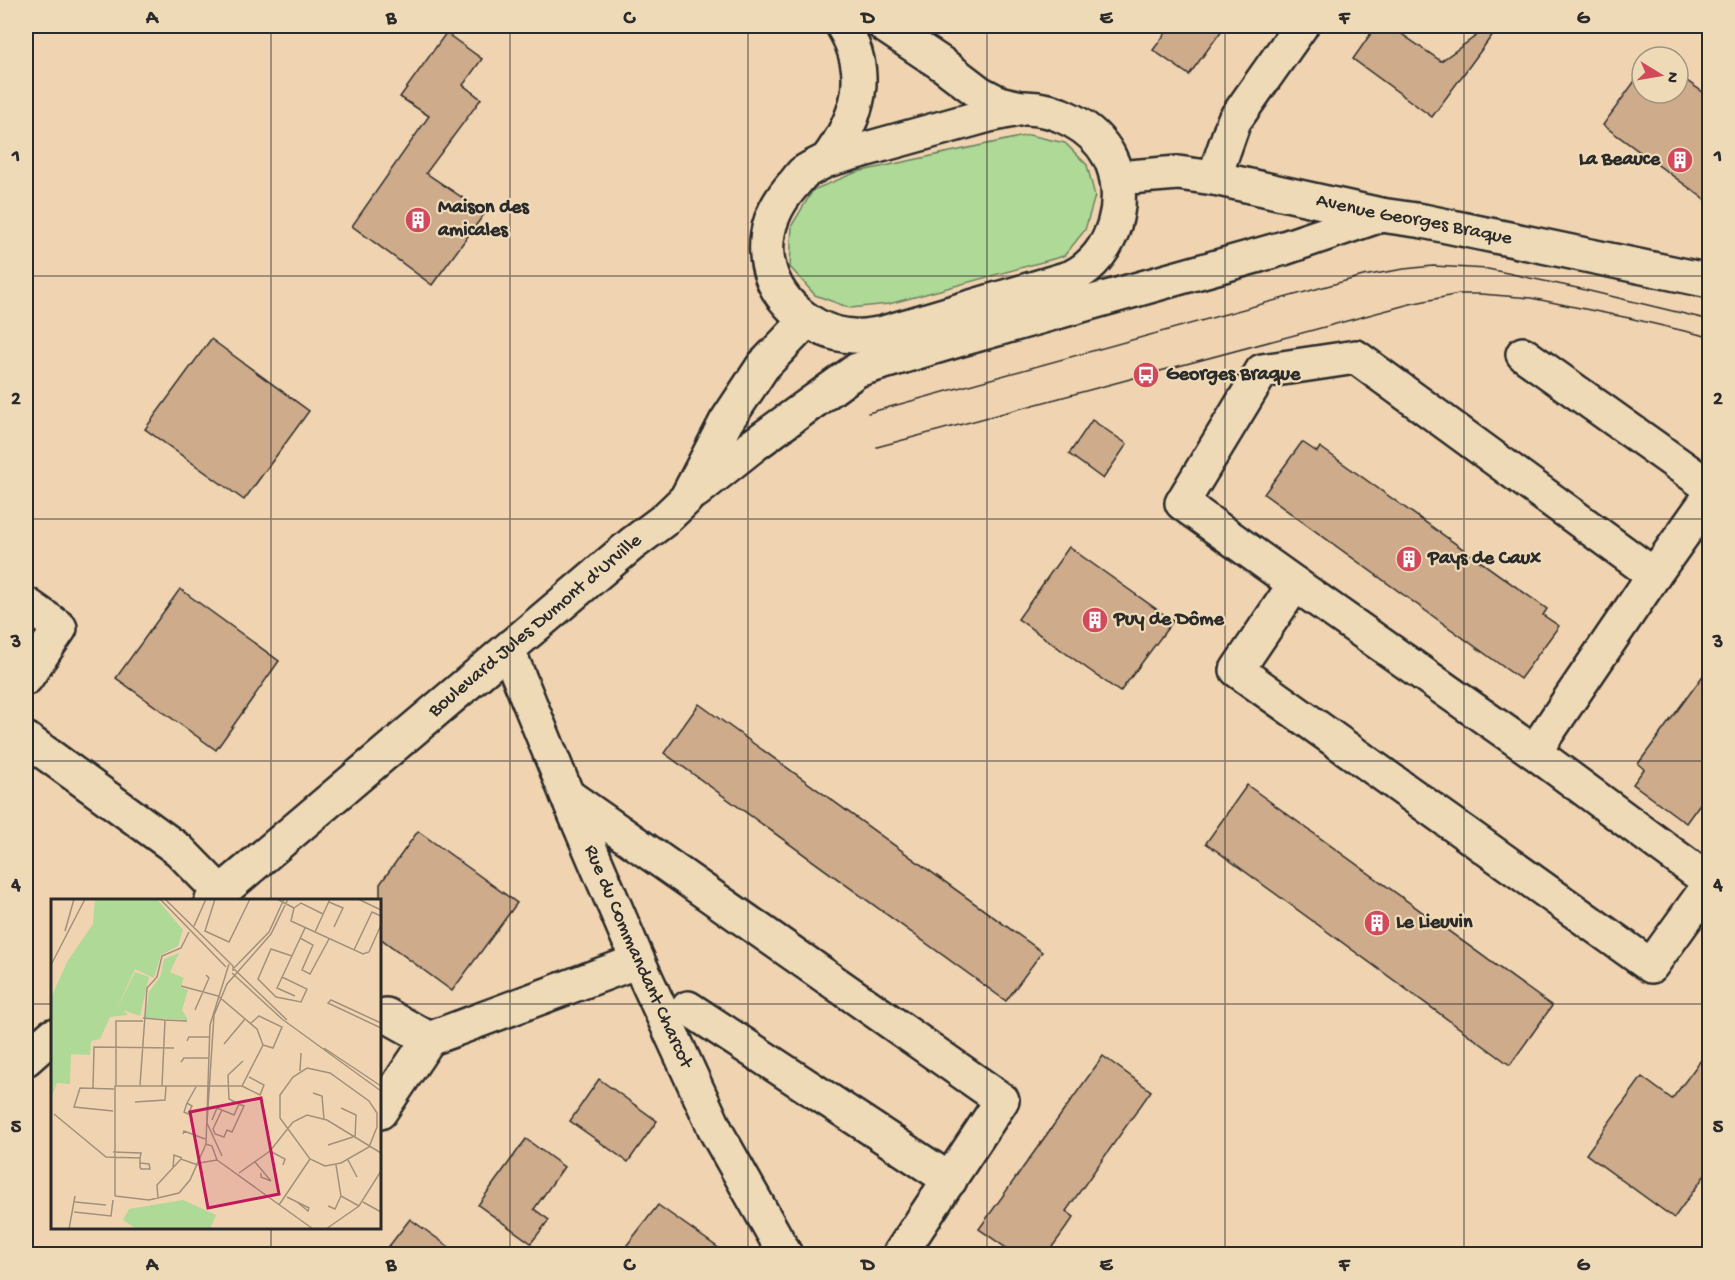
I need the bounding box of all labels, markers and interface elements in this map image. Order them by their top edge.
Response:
text: A [145,8,160,31]
text: B [385,8,397,31]
text: C [623,8,637,31]
text: D [859,8,875,31]
text: E [1100,8,1114,31]
text: F [1338,8,1351,31]
text: G [1577,8,1591,31]
north arrow [1630,45,1690,105]
text: N [1661,70,1682,85]
building icon: La Beauce [1665,145,1695,175]
text: 1 [11,146,20,169]
text: 1 [1713,146,1722,169]
place label: La Beauce [1579,149,1661,172]
street label: Avenue Georges Braque [1314,189,1515,251]
place label: Maison des amicales [437,197,530,243]
building icon: Maison des amicales [403,205,433,235]
bus stop icon: Georges Braque [1131,360,1161,390]
place label: Georges Braque [1166,364,1301,387]
text: 2 [11,389,21,412]
text: 2 [1713,389,1723,412]
street label: Boulevard Jules Dumont d'Urville [423,529,647,723]
building icon: Pays de Caux [1394,544,1424,574]
place label: Pays de Caux [1427,548,1541,571]
building icon: Puy de Dôme [1080,605,1110,635]
place label: Puy de Dôme [1113,609,1224,632]
text: 3 [10,632,21,655]
text: 3 [1712,632,1723,655]
street label: Rue du Commandant Charcot [578,842,698,1073]
text: 4 [10,875,21,898]
text: 4 [1712,875,1723,898]
inset map [51,899,381,1229]
building icon: Le Lieuvin [1362,908,1392,938]
place label: Le Lieuvin [1396,912,1473,935]
text: 5 [11,1117,22,1140]
text: 5 [1713,1117,1724,1140]
text: A [145,1255,160,1278]
text: B [385,1255,397,1278]
text: C [623,1255,637,1278]
text: D [859,1255,875,1278]
text: E [1100,1255,1114,1278]
text: F [1338,1255,1351,1278]
text: G [1577,1255,1591,1278]

